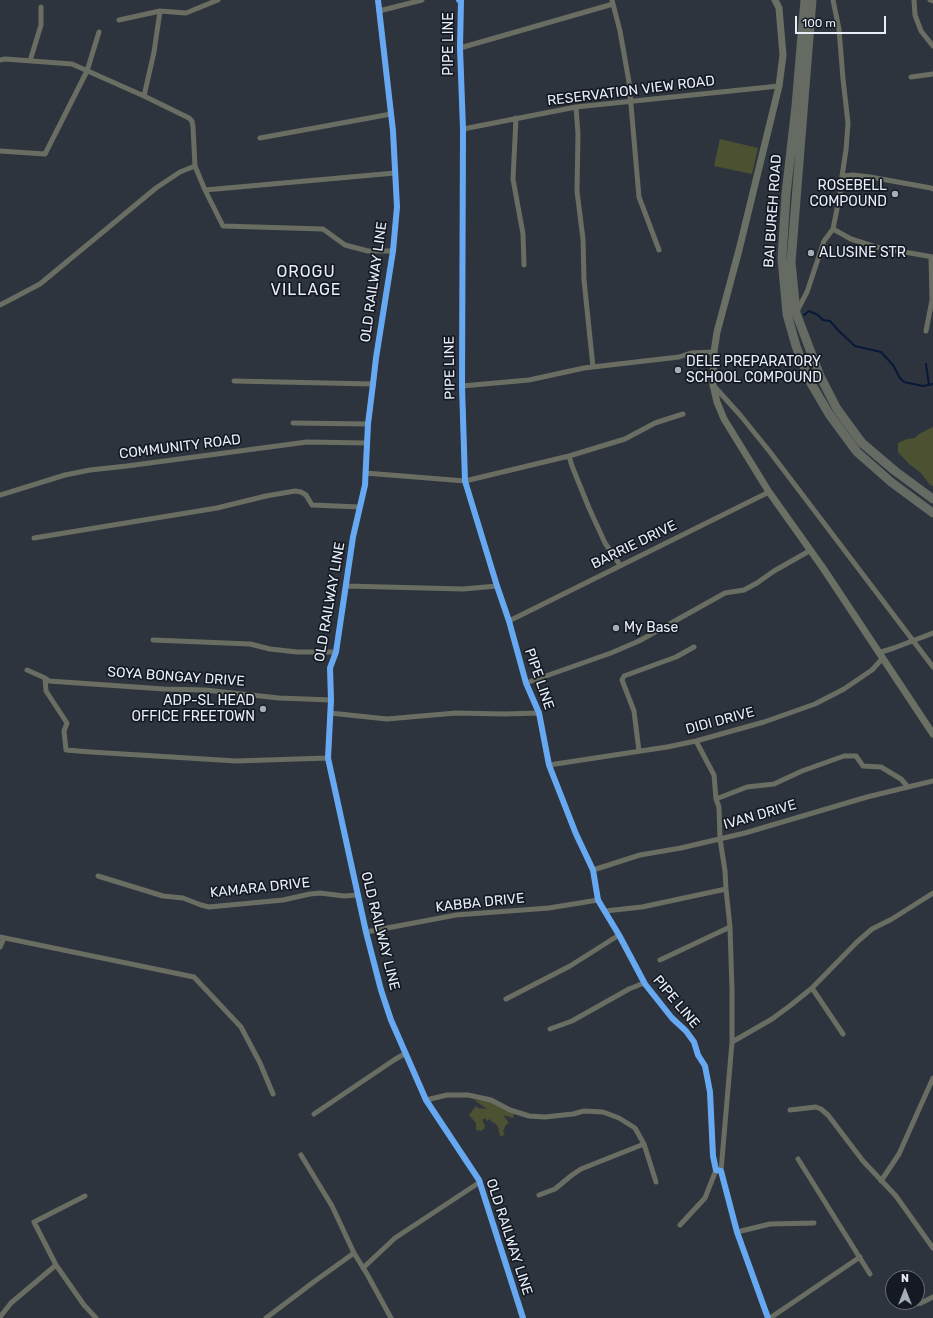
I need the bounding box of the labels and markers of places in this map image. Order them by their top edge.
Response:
place label: ROSEBELL COMPOUND [809,178,887,210]
marker: ROSEBELL COMPOUND [890,189,900,199]
place label: ALUSINE STR [819,245,906,261]
marker: ALUSINE STR [806,248,816,258]
place label: DELE PREPARATORY SCHOOL COMPOUND [686,354,822,386]
marker: DELE PREPARATORY SCHOOL COMPOUND [673,365,683,375]
place label: My Base [624,620,678,636]
marker: My Base [611,623,621,633]
place label: ADP-SL HEAD OFFICE FREETOWN [132,693,255,726]
marker: ADP-SL HEAD OFFICE FREETOWN [258,704,268,714]

